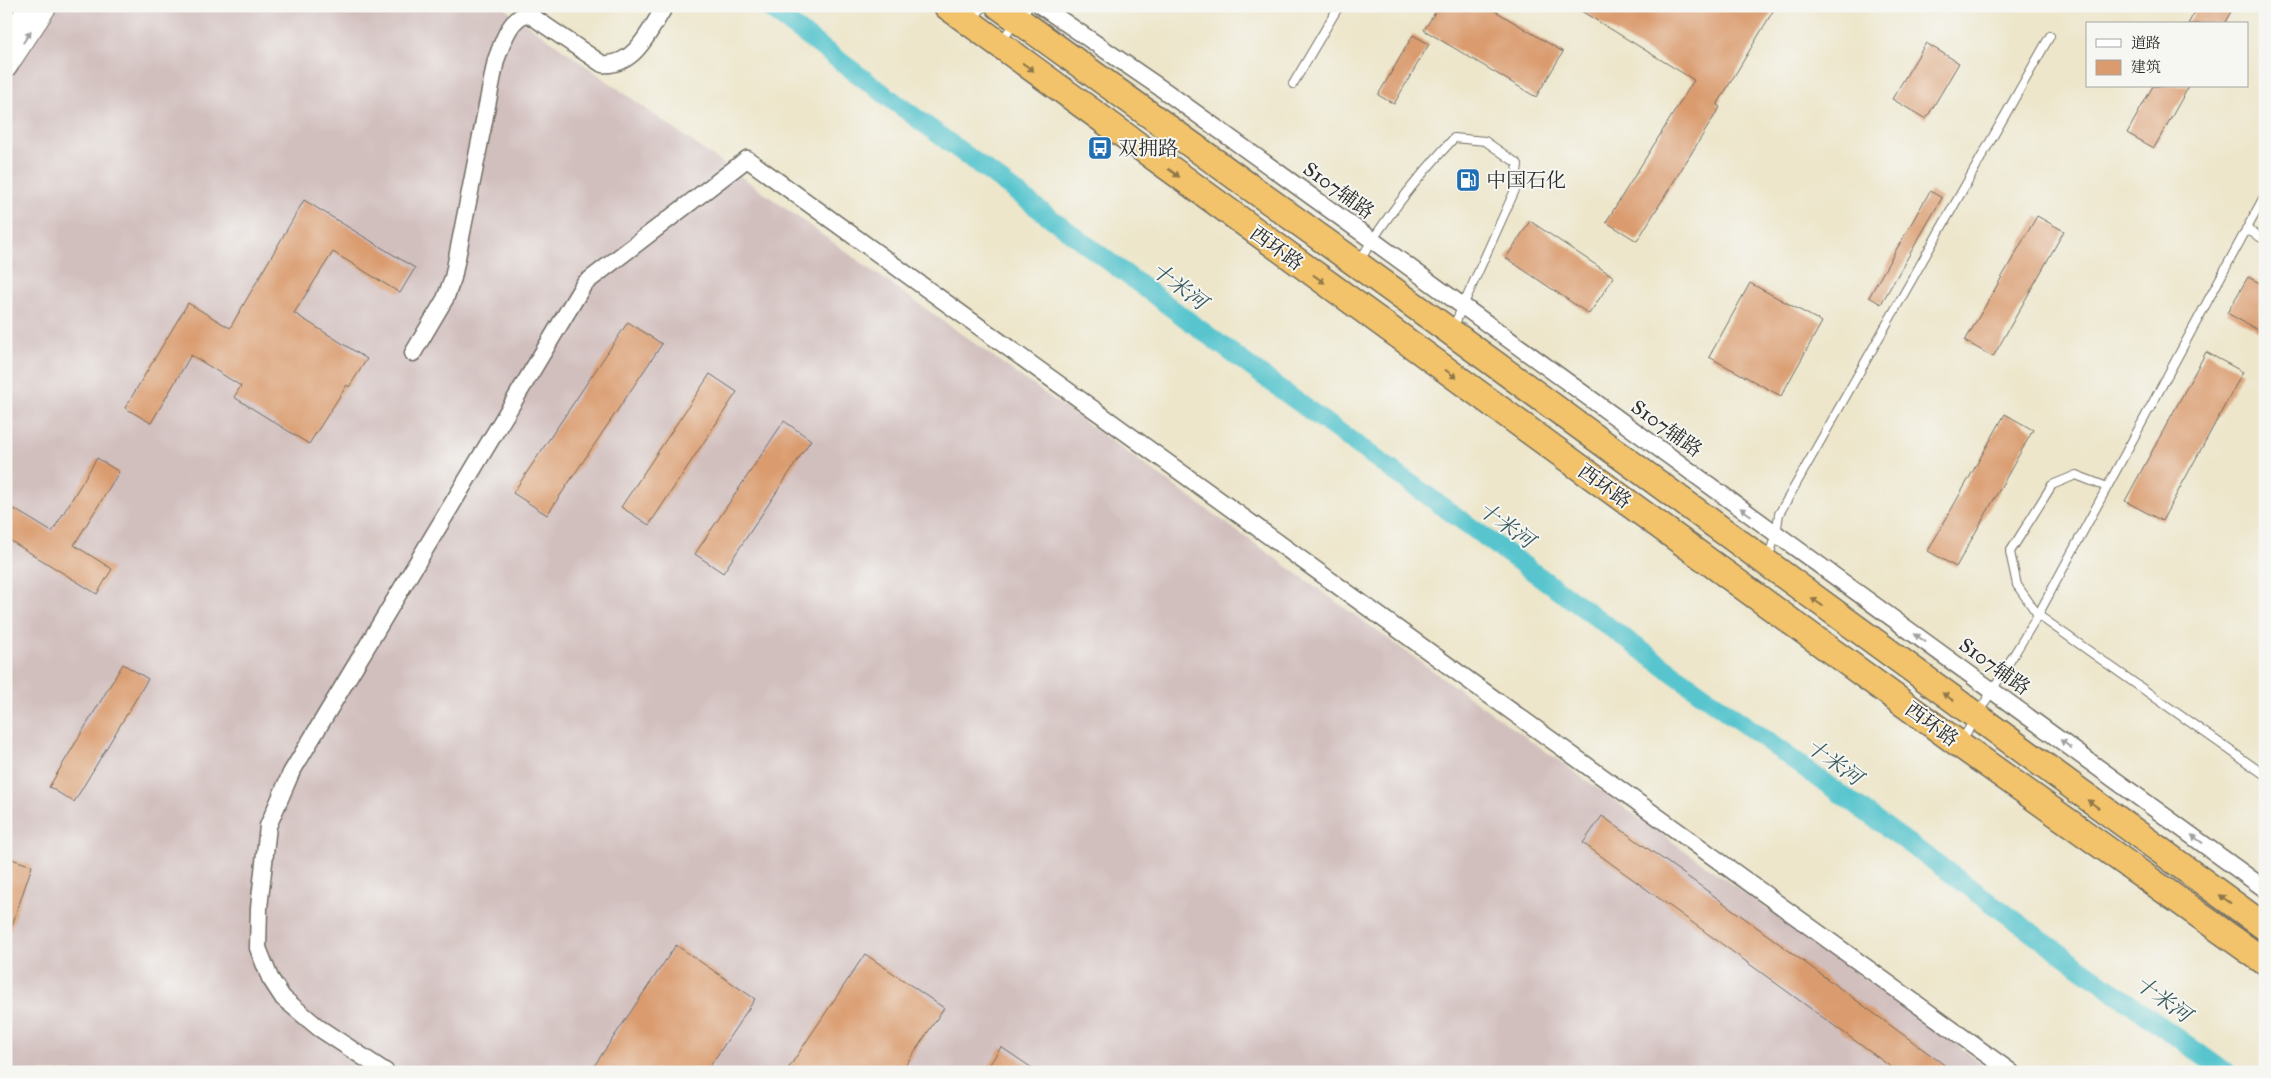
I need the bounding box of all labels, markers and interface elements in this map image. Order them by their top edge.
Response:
legend [2086,22,2248,88]
one-way arrow [22,30,32,44]
text: 道路 [2131,34,2161,52]
text: 建筑 [2131,58,2161,76]
one-way arrow [1021,62,1035,72]
bus stop icon: 双拥路 [1087,135,1113,161]
place label: 双拥路 [1118,136,1178,160]
street label: S107辅路 [1299,156,1379,224]
fuel station icon: 中国石化 [1455,167,1481,193]
one-way arrow [1167,168,1180,178]
place label: 中国石化 [1486,168,1566,192]
street label: 西环路 [1246,221,1308,275]
water label: 十米河 [1146,257,1215,318]
one-way arrow [1313,273,1326,283]
one-way arrow [1444,369,1458,379]
street label: S107辅路 [1627,394,1707,462]
street label: 西环路 [1574,459,1636,513]
water label: 十米河 [1473,496,1542,556]
one-way arrow [1739,507,1753,517]
one-way arrow [1811,596,1824,607]
street label: S107辅路 [1955,632,2035,700]
one-way arrow [1913,633,1927,643]
one-way arrow [1941,692,1955,702]
street label: 西环路 [1901,697,1963,751]
water label: 十米河 [1801,733,1870,793]
one-way arrow [2060,738,2073,749]
one-way arrow [2086,799,2100,809]
one-way arrow [2191,834,2204,845]
one-way arrow [2218,894,2232,904]
water label: 十米河 [2130,970,2199,1030]

